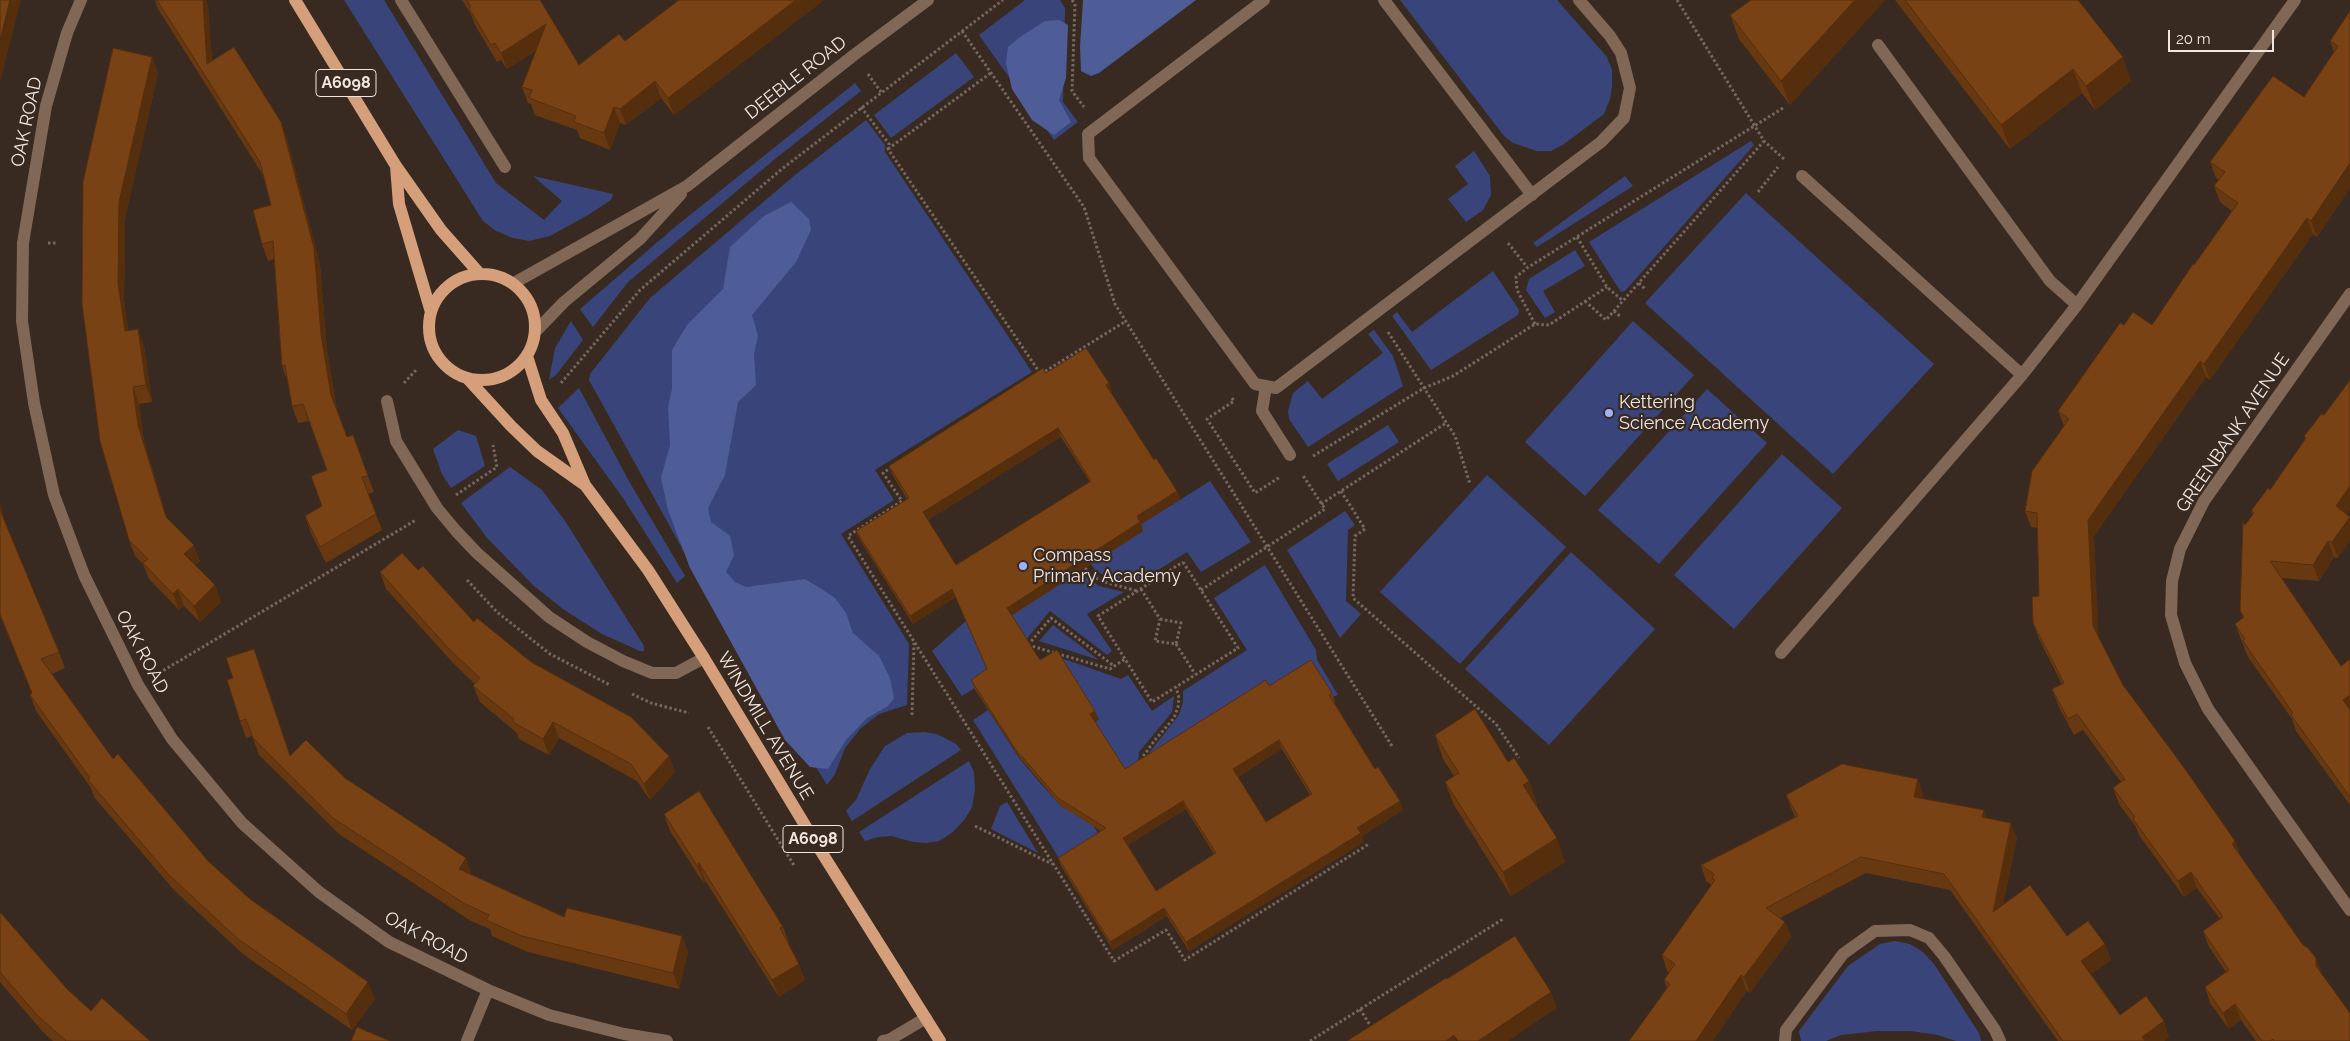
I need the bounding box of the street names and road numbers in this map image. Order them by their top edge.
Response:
street label: DEEBLE ROAD [741,32,851,124]
road number: A6098 [316,70,376,96]
street label: OAK ROAD [7,75,47,169]
street label: GREENBANK AVENUE [2172,349,2294,517]
street label: OAK ROAD [111,607,173,697]
street label: WINDMILL AVENUE [712,648,818,804]
road number: A6098 [783,826,843,852]
street label: OAK ROAD [381,907,471,969]

